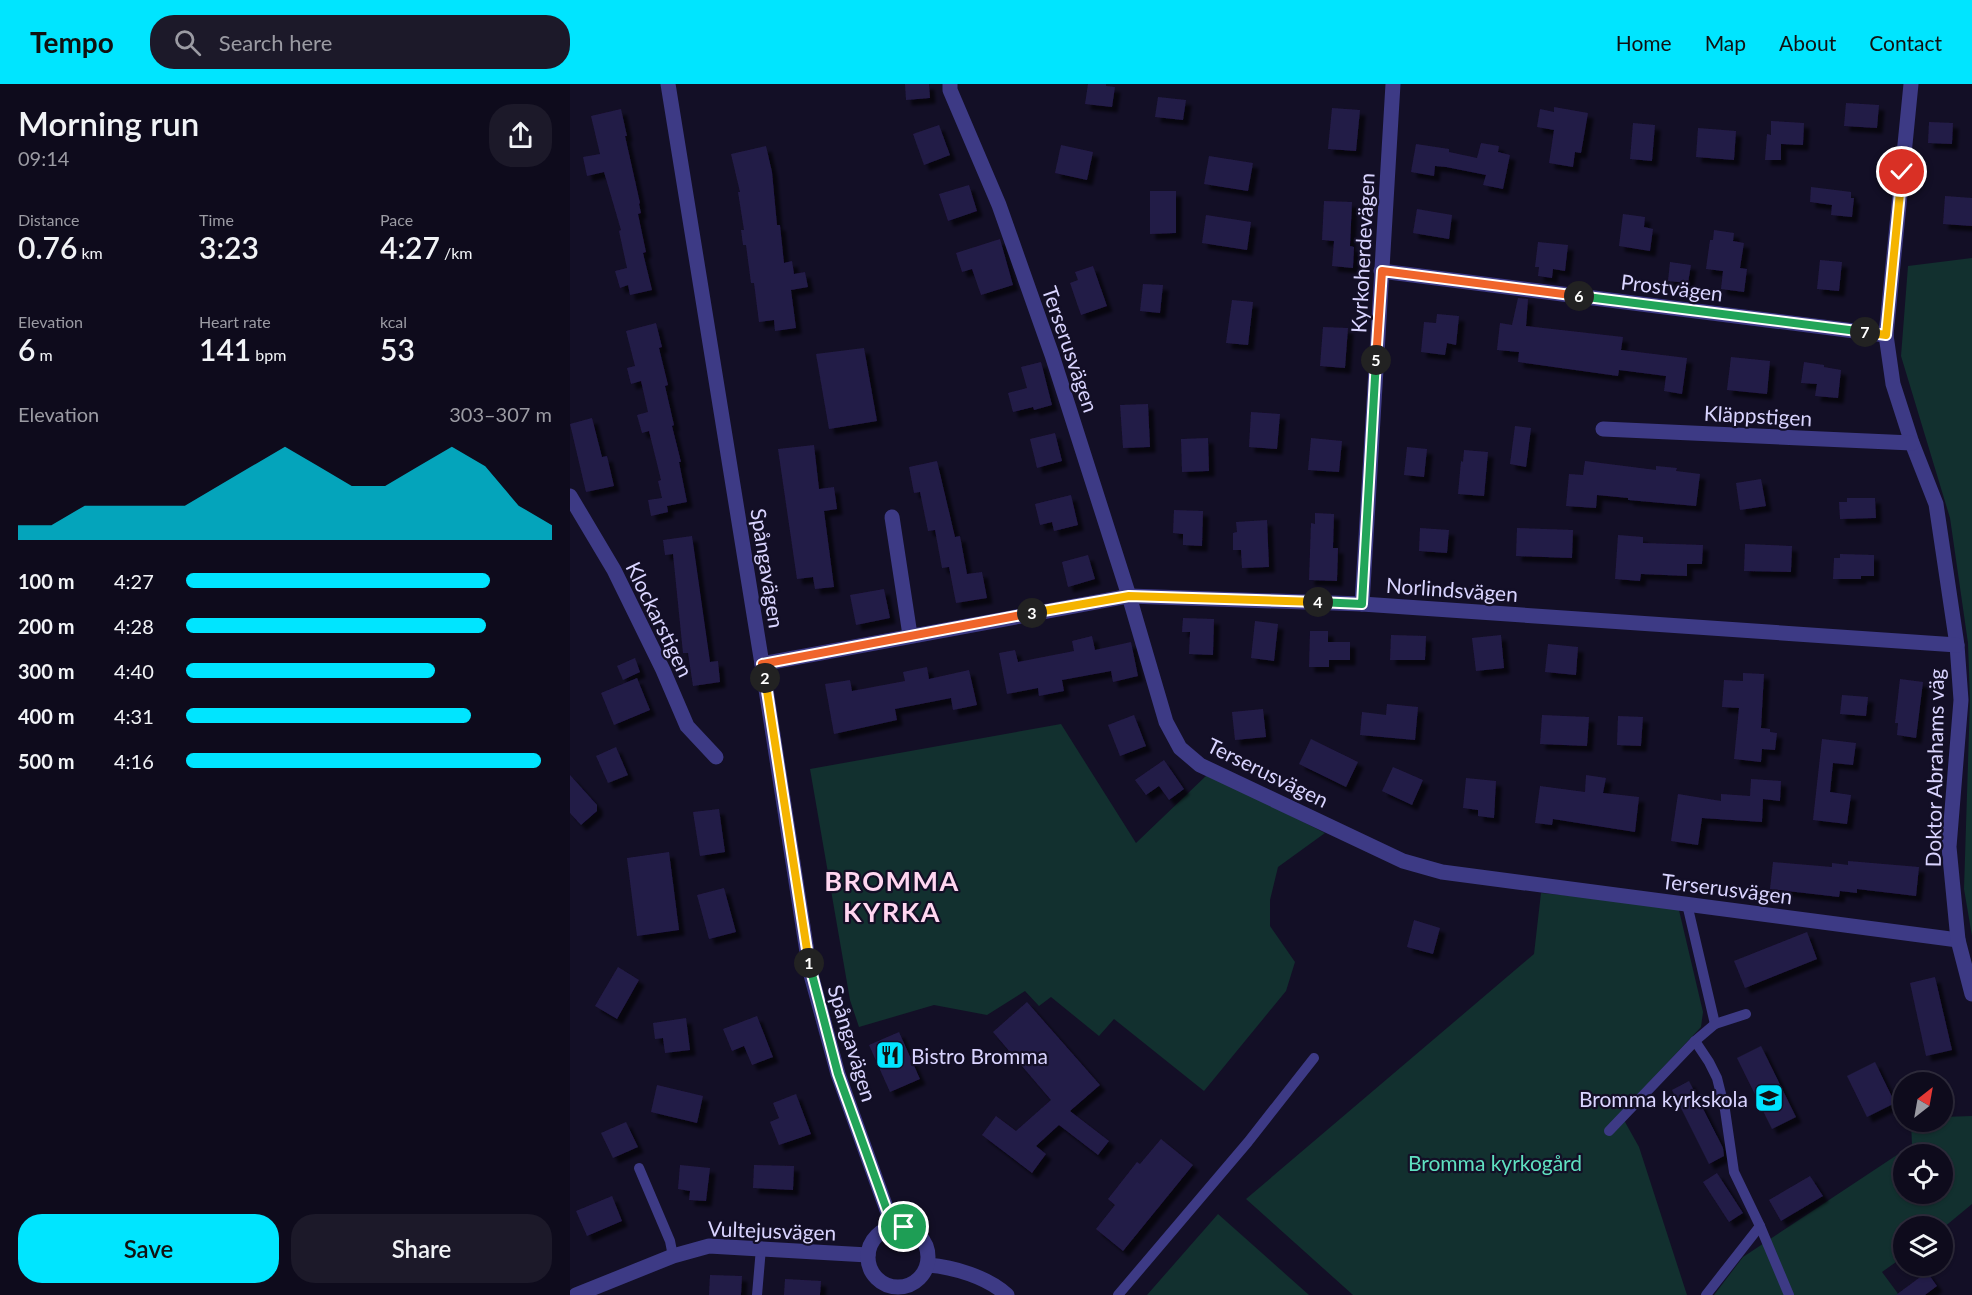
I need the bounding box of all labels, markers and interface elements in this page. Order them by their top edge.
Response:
search box [150,15,570,69]
text: Tempo [30,25,114,59]
icon: search [171,26,204,59]
text: Search here [219,29,332,56]
text: Home [1616,30,1672,55]
text: Map [1705,30,1746,55]
text: About [1779,30,1836,55]
text: Contact [1869,30,1942,55]
text: Morning run [18,103,199,143]
button: share [489,104,552,167]
text: 09:14 [18,146,69,170]
pin [1876,146,1927,197]
icon: check [1885,155,1918,188]
street label: Kyrkoherdevägen [1345,172,1379,334]
text: Distance [18,210,79,229]
text: Time [199,210,234,229]
text: Pace [380,210,413,229]
text: 0.76 [18,229,77,265]
text: 3:23 [199,229,259,265]
text: 4:27 [380,229,440,265]
text: km [77,243,103,262]
text: /km [440,243,472,262]
street label: Prostvägen [1619,268,1725,306]
pin: 6 [1564,281,1594,311]
street label: Terserusvägen [1038,283,1104,415]
text: 6 [1574,286,1584,305]
text: Elevation [18,312,83,331]
text: Heart rate [199,312,271,331]
text: kcal [380,312,407,331]
pin: 7 [1850,317,1880,347]
text: 7 [1860,322,1870,341]
text: 6 [18,331,35,367]
text: 141 [199,331,251,367]
text: 53 [380,331,415,367]
text: m [35,345,53,364]
text: bpm [251,345,286,364]
pin: 5 [1361,345,1391,375]
text: 5 [1371,350,1381,369]
street label: Kläppstigen [1703,400,1813,430]
text: Elevation [18,402,99,426]
text: 303–307 m [449,402,552,426]
street label: Spångavägen [746,506,790,630]
street label: Klockarstigen [621,557,699,681]
text: 100 m [18,569,74,593]
text: 4:27 [114,569,154,593]
street label: Norlindsvägen [1385,572,1519,606]
pin: 4 [1303,587,1333,617]
text: 4 [1313,592,1323,611]
pin: 3 [1017,598,1047,628]
text: 3 [1027,603,1037,622]
text: 200 m [18,614,74,638]
text: 4:28 [114,614,154,638]
text: 300 m [18,659,74,683]
text: 4:40 [114,659,154,683]
pin: 2 [750,663,780,693]
text: 2 [760,668,770,687]
street label: Doktor Abrahams väg [1920,668,1948,868]
text: 400 m [18,704,74,728]
text: 4:31 [114,704,154,728]
street label: Terserusvägen [1203,732,1333,812]
text: 500 m [18,749,74,773]
text: 4:16 [114,749,154,773]
district label: BROMMA KYRKA [824,864,960,928]
street label: Terserusvägen [1660,868,1794,908]
pin: 1 [794,948,824,978]
text: 1 [804,953,814,972]
street label: Spångavägen [823,982,883,1104]
restaurant icon: Bistro Bromma [874,1039,906,1071]
place label: Bistro Bromma [911,1043,1048,1068]
north arrow [1893,1072,1953,1132]
map controls [1893,1072,1953,1276]
school or university icon: Bromma kyrkskola [1753,1082,1785,1114]
place label: Bromma kyrkskola [1579,1086,1748,1111]
button: locate [1893,1144,1953,1204]
park label: Bromma kyrkogård [1408,1150,1582,1175]
pin [878,1201,929,1252]
icon: arrive [887,1210,920,1243]
button: Save [18,1214,279,1283]
button: Share [291,1214,552,1283]
street label: Vultejusvägen [707,1215,837,1245]
button: layers [1893,1216,1953,1276]

